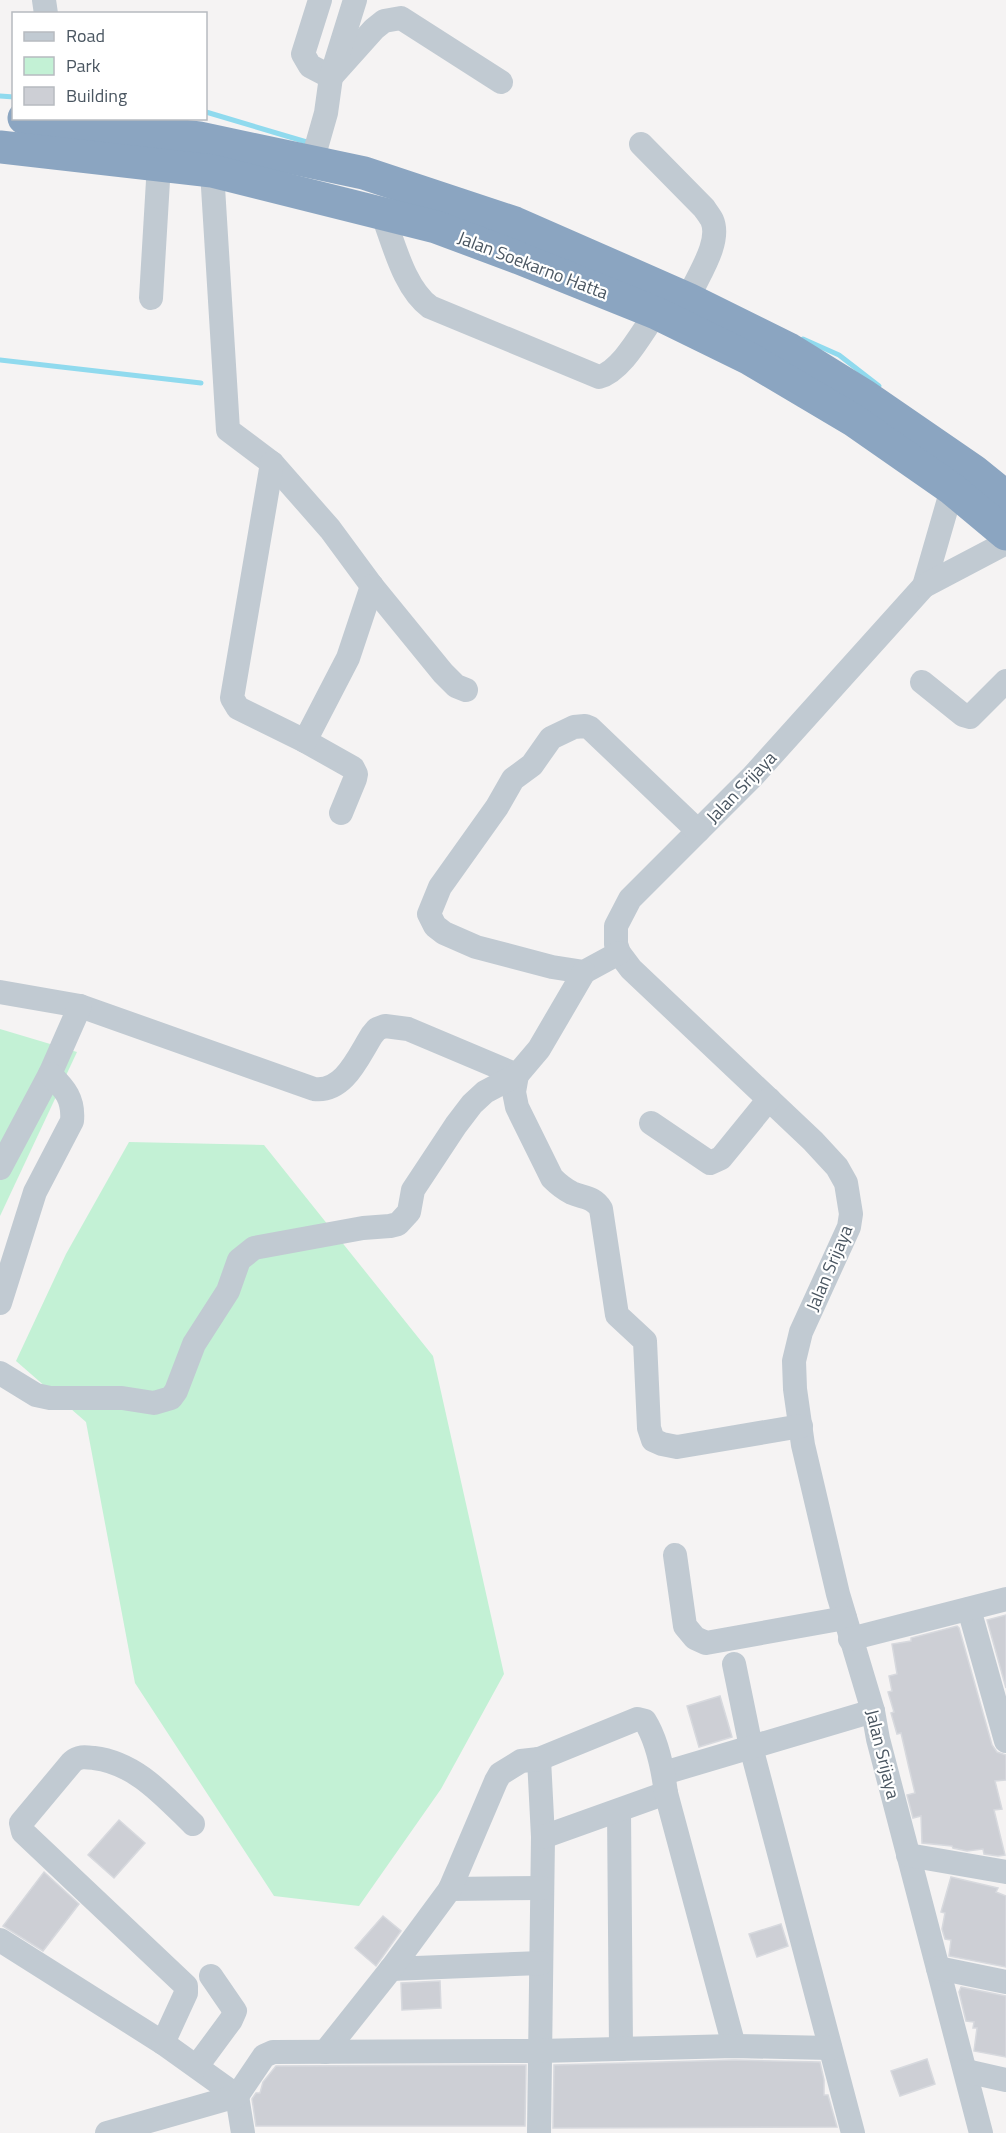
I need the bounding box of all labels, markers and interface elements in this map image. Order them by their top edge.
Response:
legend [12,12,207,120]
text: Road [66,22,105,49]
text: Park [66,52,101,79]
text: Building [66,82,127,109]
street label: Jalan Soekarno Hatta [454,224,612,306]
street label: Jalan Srijaya [700,745,782,829]
street label: Jalan Srijaya [799,1221,859,1315]
street label: Jalan Srijaya [859,1706,907,1802]

